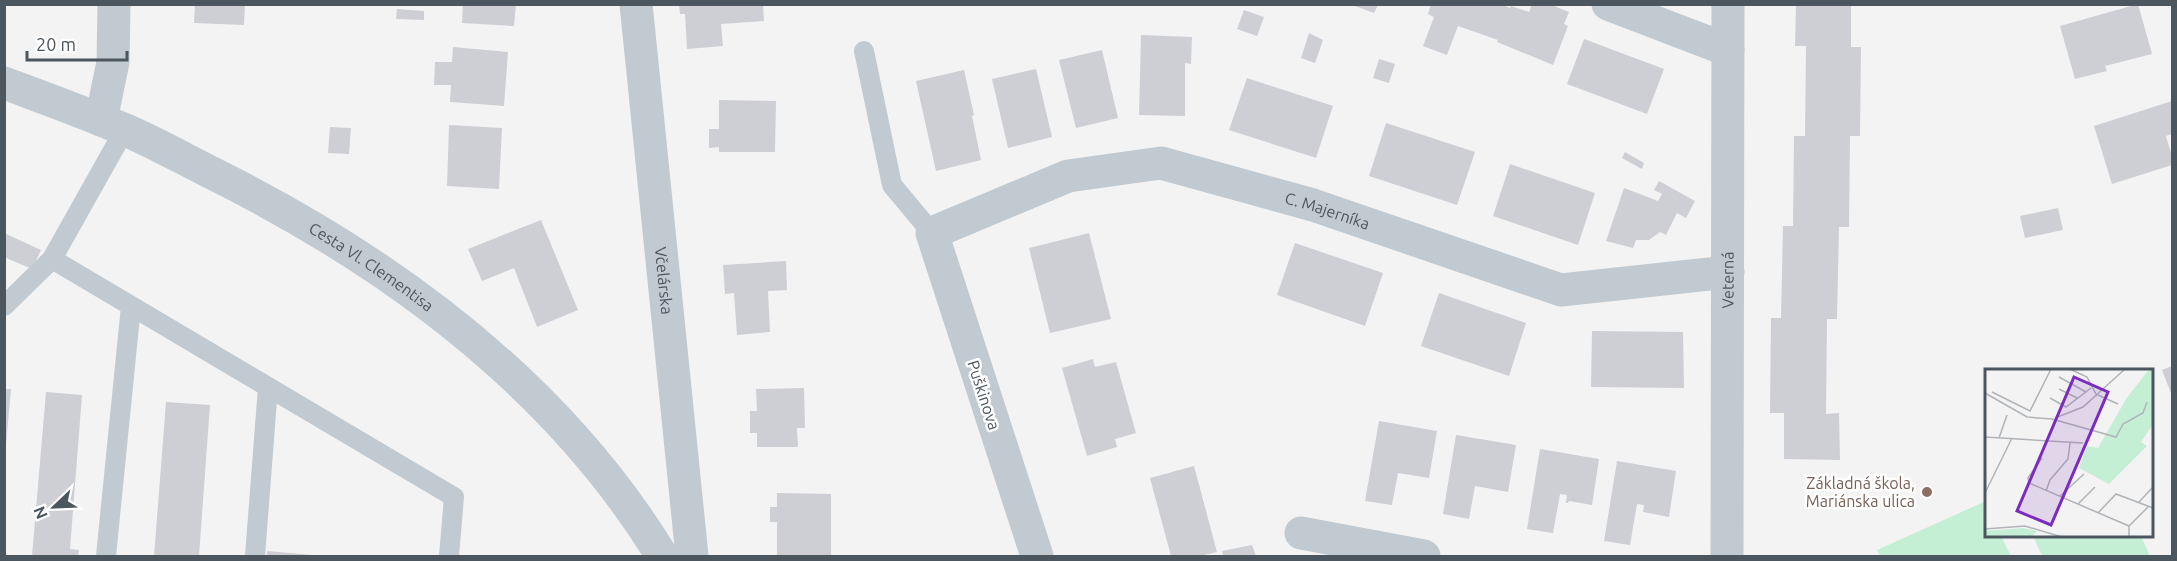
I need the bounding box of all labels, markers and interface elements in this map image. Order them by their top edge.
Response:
scale bar [27,24,128,62]
text: 20 m [36,34,76,54]
street label: C. Majerníka [1283,189,1372,233]
street label: Cesta Vl. Clementisa [306,219,437,315]
street label: Včelárska [652,246,676,315]
street label: Veterná [1718,251,1737,309]
street label: Puškinova [964,358,1004,432]
inset map [1985,369,2153,537]
place label: Základná škola, Mariánska ulica [1806,474,1915,510]
north arrow [24,477,84,537]
marker: Základná škola, Mariánska ulica [1920,485,1934,499]
text: N [30,504,51,522]

